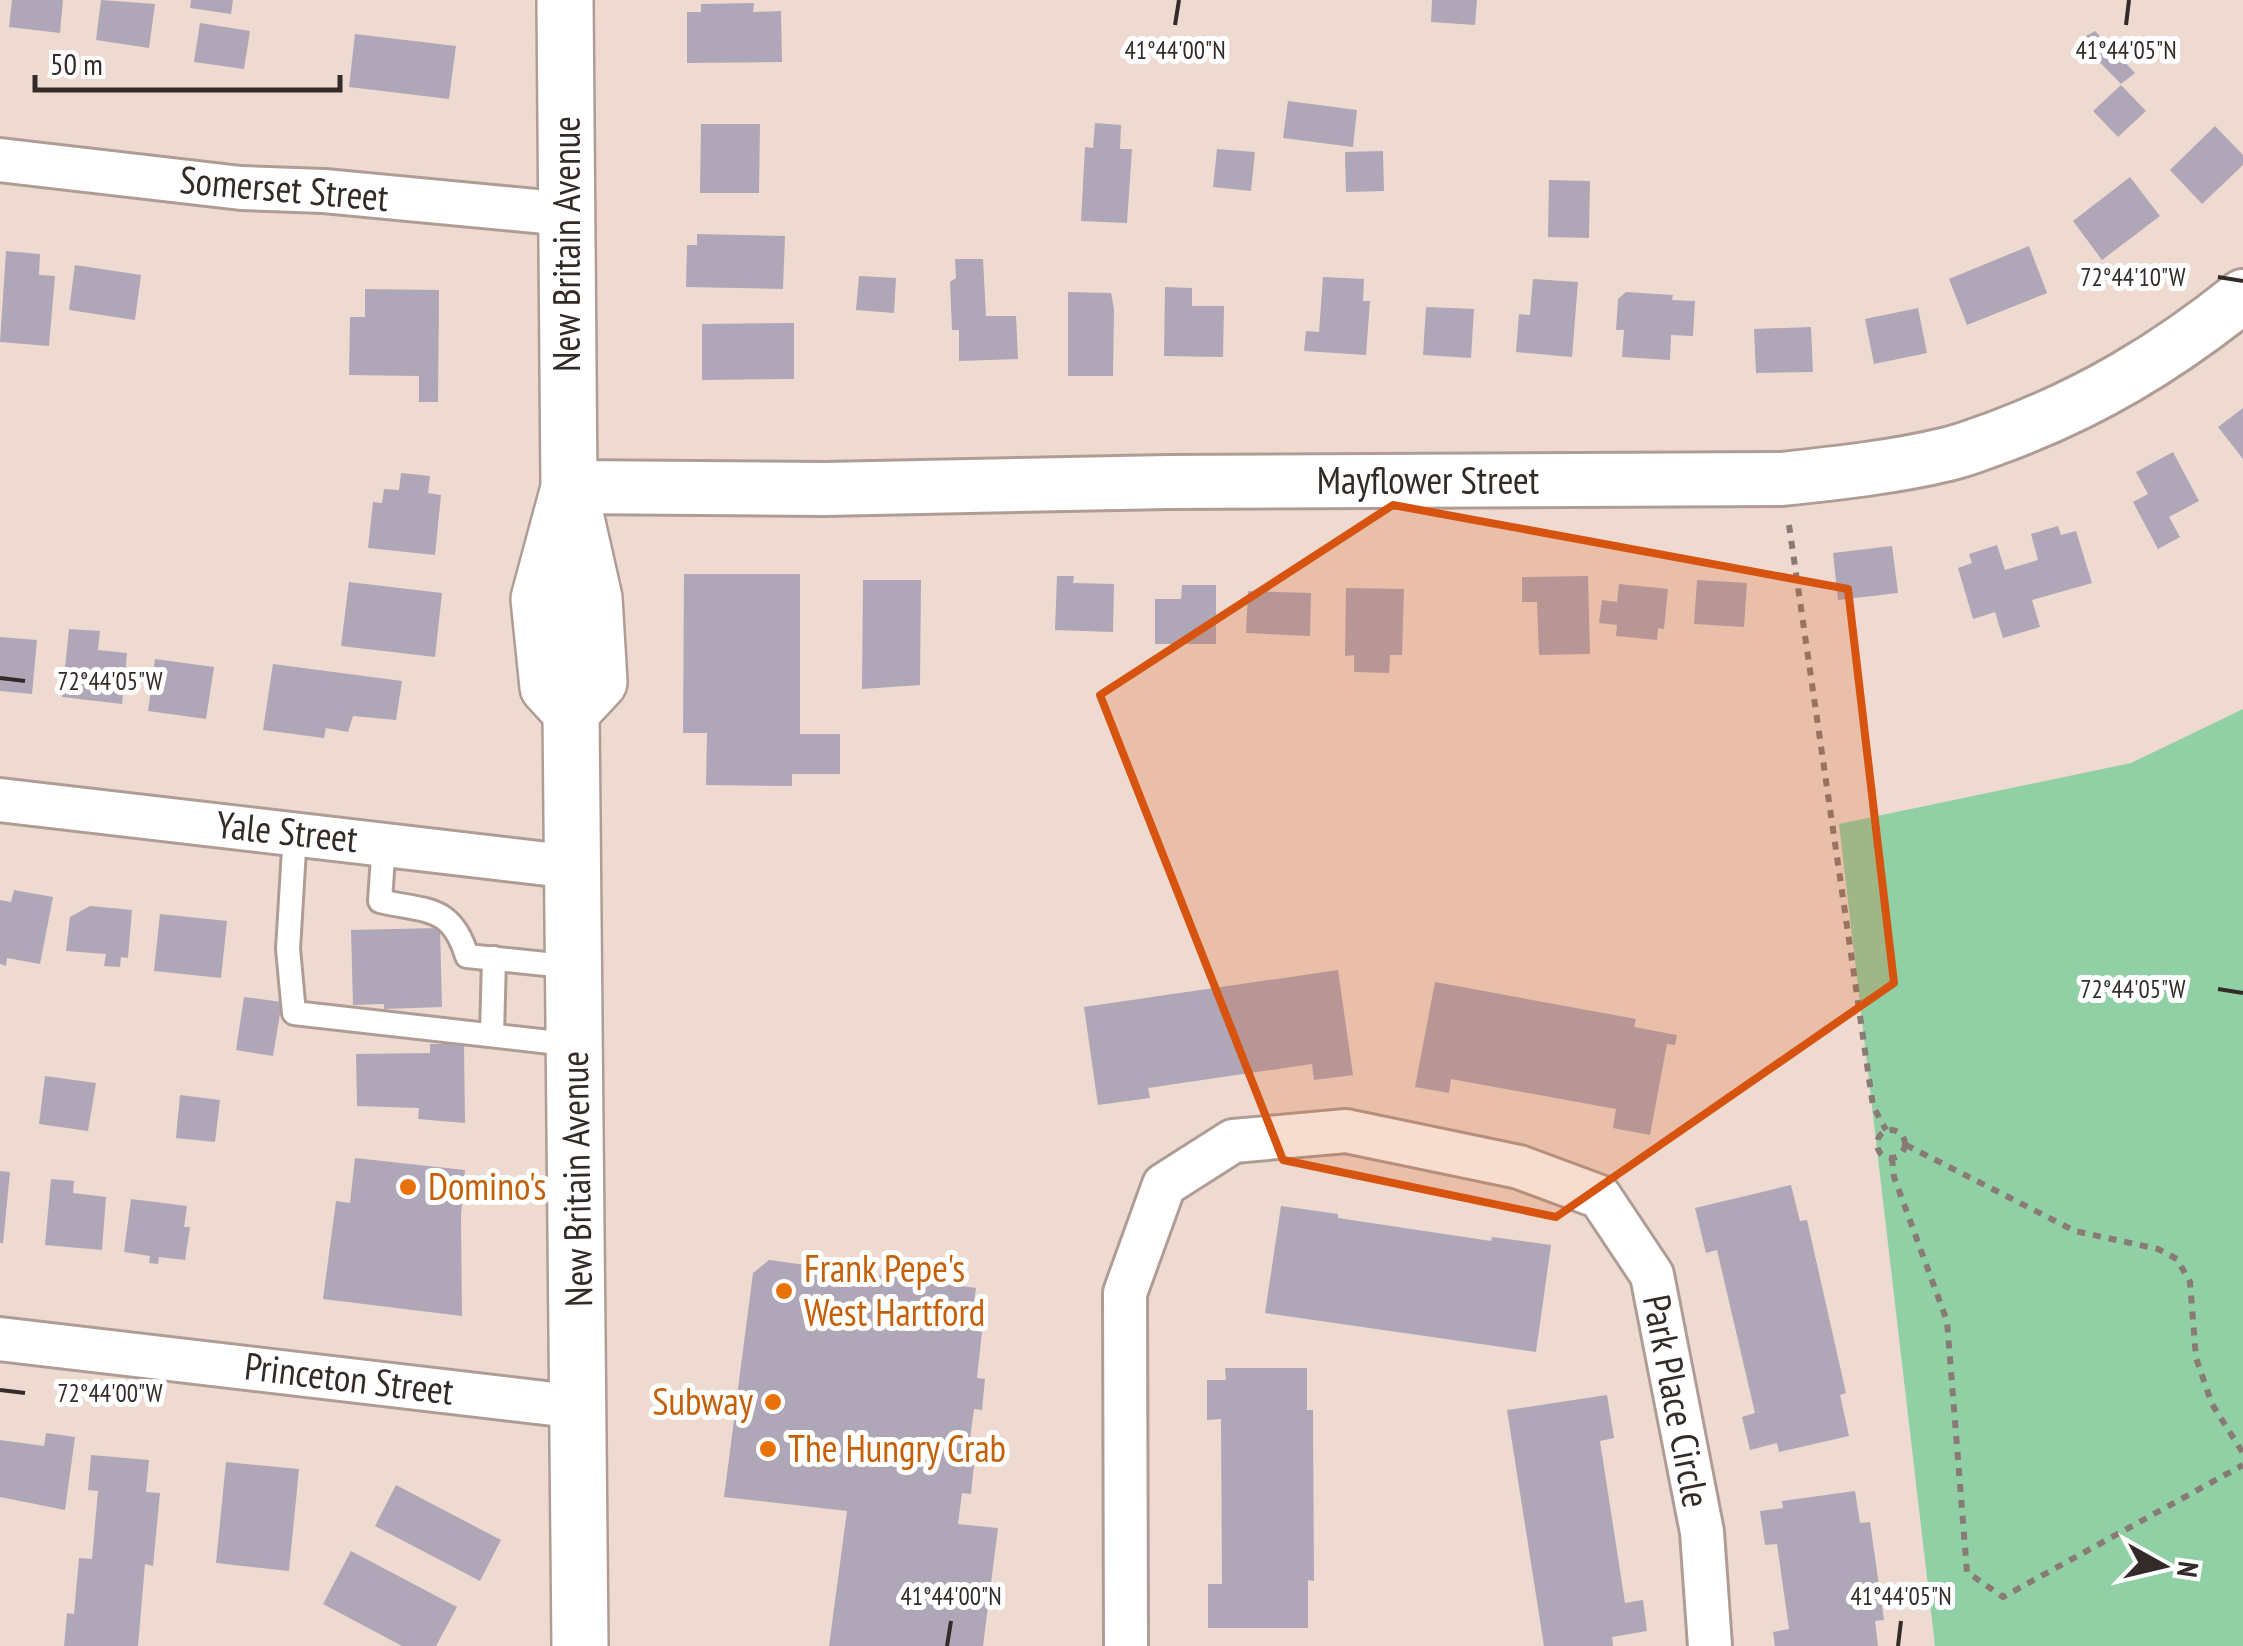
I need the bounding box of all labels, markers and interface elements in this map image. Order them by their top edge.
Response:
scale bar [35,30,340,92]
text: 41°44'00"N [1124,34,1226,66]
text: 41°44'05"N [2075,34,2177,66]
text: 50 m [50,44,103,83]
street label: New Britain Avenue [541,116,590,372]
street label: Somerset Street [178,154,391,221]
text: 72°44'10"W [2080,261,2186,293]
street label: Mayflower Street [1317,455,1540,504]
text: 72°44'05"W [57,665,163,697]
street label: Yale Street [214,799,361,862]
text: 72°44'05"W [2080,973,2186,1005]
street label: New Britain Avenue [549,1051,602,1307]
place label: Domino's [428,1161,546,1210]
marker: Domino's [397,1176,419,1198]
place label: Frank Pepe's West Hartford [804,1243,985,1336]
marker: Frank Pepe's West Hartford [773,1280,795,1302]
street label: Park Place Circle [1633,1290,1722,1511]
street label: Princeton Street [242,1340,457,1415]
place label: Subway [652,1376,754,1425]
text: 72°44'00"W [57,1377,163,1409]
marker: Subway [762,1391,784,1413]
place label: The Hungry Crab [788,1423,1006,1472]
marker: The Hungry Crab [757,1438,779,1460]
north arrow [2113,1516,2213,1616]
text: N [2169,1559,2208,1580]
text: 41°44'00"N [900,1580,1002,1612]
text: 41°44'05"N [1850,1580,1952,1612]

